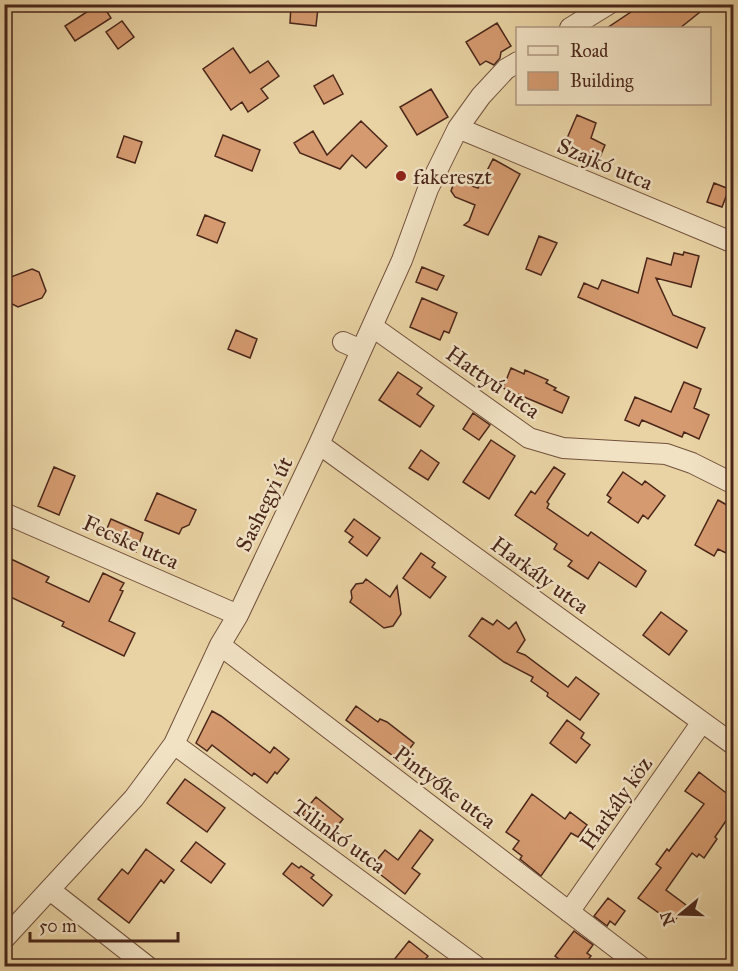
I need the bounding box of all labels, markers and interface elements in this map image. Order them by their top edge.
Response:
legend [516,27,711,105]
text: Road [570,40,608,62]
text: Building [570,70,634,93]
street label: Szajkó utca [553,132,658,197]
place label: fakereszt [413,163,492,190]
marker: fakereszt [394,169,408,183]
street label: Hattyú utca [441,340,546,425]
street label: Sashegyi út [229,452,299,556]
street label: Fecske utca [79,509,184,575]
street label: Harkály utca [486,530,595,620]
street label: Pintyőke utca [388,740,502,835]
street label: Harkály köz [574,751,658,855]
street label: Tilinkó utca [287,793,392,879]
north arrow [651,884,711,944]
scale bar [30,905,178,943]
text: N [656,909,678,928]
text: 50 m [39,915,77,937]

